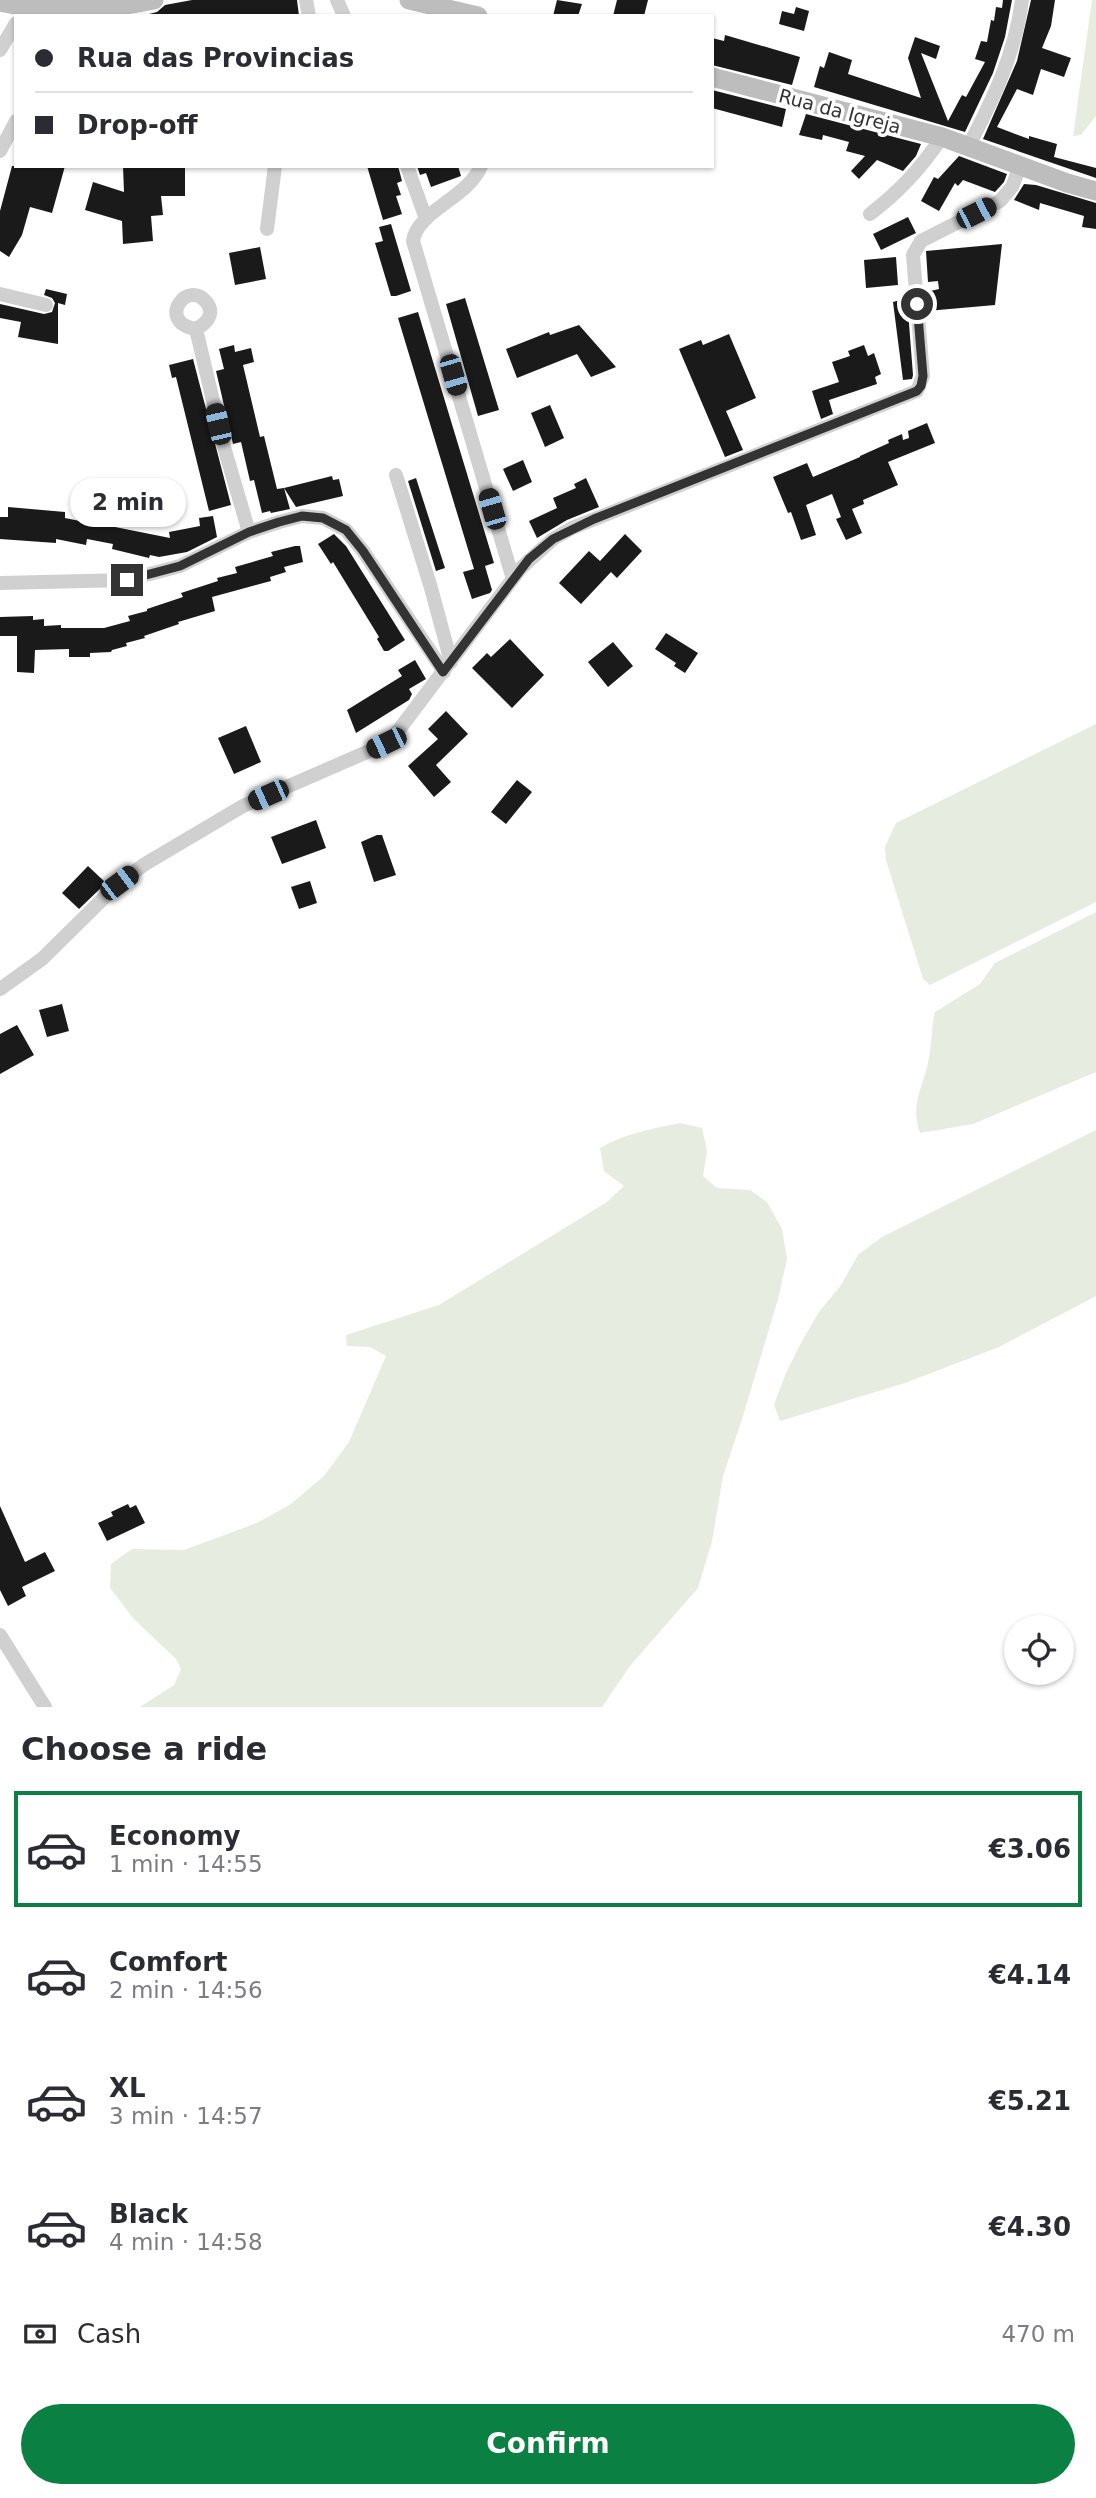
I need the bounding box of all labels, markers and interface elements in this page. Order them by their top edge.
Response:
text: Rua das Provincias [77,43,354,73]
street label: Rua da Igreja [777,84,903,138]
text: Drop-off [77,110,198,140]
car [953,194,1000,232]
route start [901,288,933,320]
car [438,352,469,398]
car [204,401,233,447]
callout: 2 min [69,478,185,528]
car [477,486,508,532]
text: 2 min [92,489,164,515]
route end [111,564,143,596]
car [363,724,410,762]
car [245,777,292,813]
car [96,862,143,904]
map controls [1004,1615,1074,1685]
button: locate [1004,1615,1074,1685]
text: Choose a ride [21,1730,267,1768]
icon: car [25,1818,88,1881]
text: Economy [109,1821,240,1851]
text: €3.06 [989,1834,1071,1864]
text: 1 min · 14:55 [109,1851,263,1877]
icon: car [25,1944,88,2007]
text: Comfort [109,1947,227,1977]
text: €4.14 [989,1960,1071,1990]
text: 2 min · 14:56 [109,1977,263,2003]
icon: car [25,2070,88,2133]
text: XL [109,2073,146,2103]
text: €5.21 [989,2086,1071,2116]
text: 3 min · 14:57 [109,2103,263,2129]
icon: car [25,2196,88,2259]
text: Black [109,2199,188,2229]
text: €4.30 [989,2212,1071,2242]
text: 4 min · 14:58 [109,2229,263,2255]
icon: cash [21,2315,59,2353]
text: Cash [77,2319,141,2349]
text: 470 m [1001,2321,1075,2347]
button: Confirm [21,2404,1075,2484]

